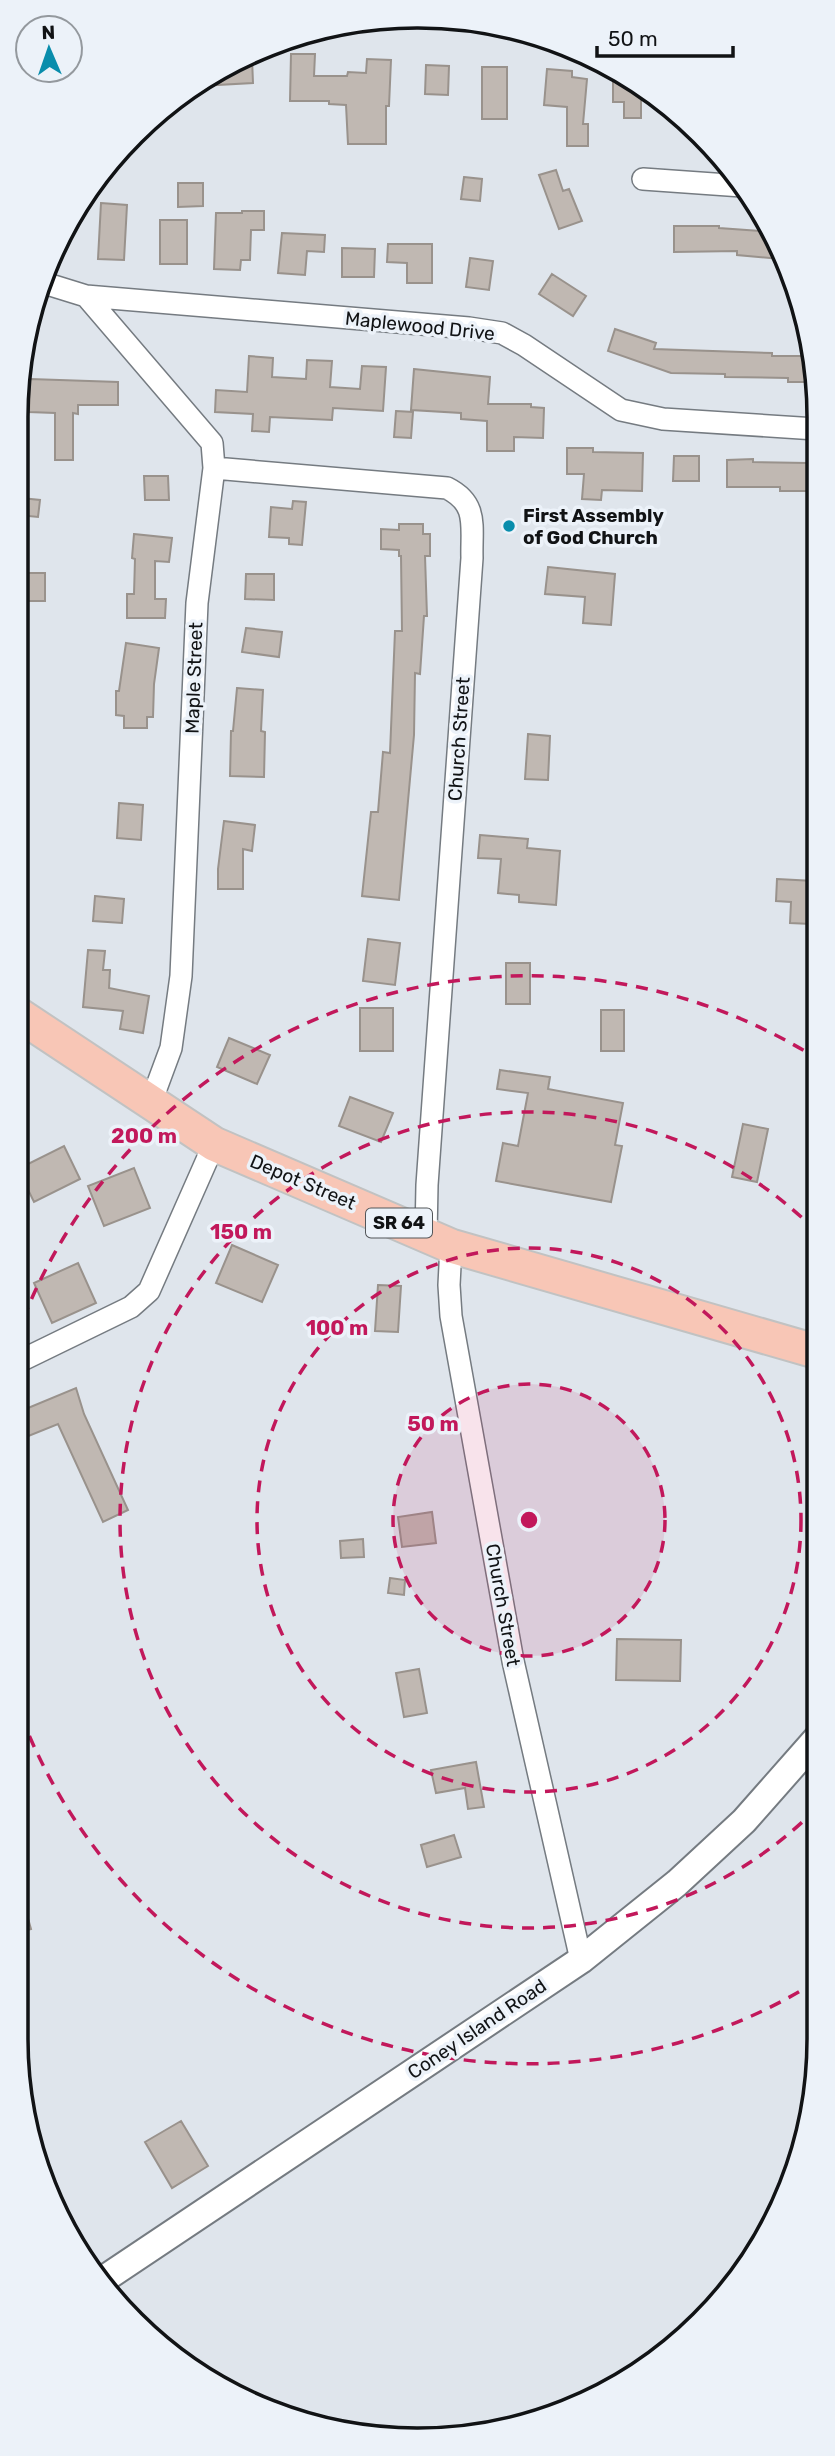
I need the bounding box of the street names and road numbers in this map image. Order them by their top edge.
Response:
street label: Maplewood Drive [344,307,496,345]
street label: Maple Street [181,621,207,734]
street label: Church Street [443,676,475,802]
street label: Depot Street [247,1149,360,1215]
road number: SR 64 [366,1208,432,1238]
street label: Church Street [481,1542,525,1669]
street label: Coney Island Road [403,1974,551,2084]

